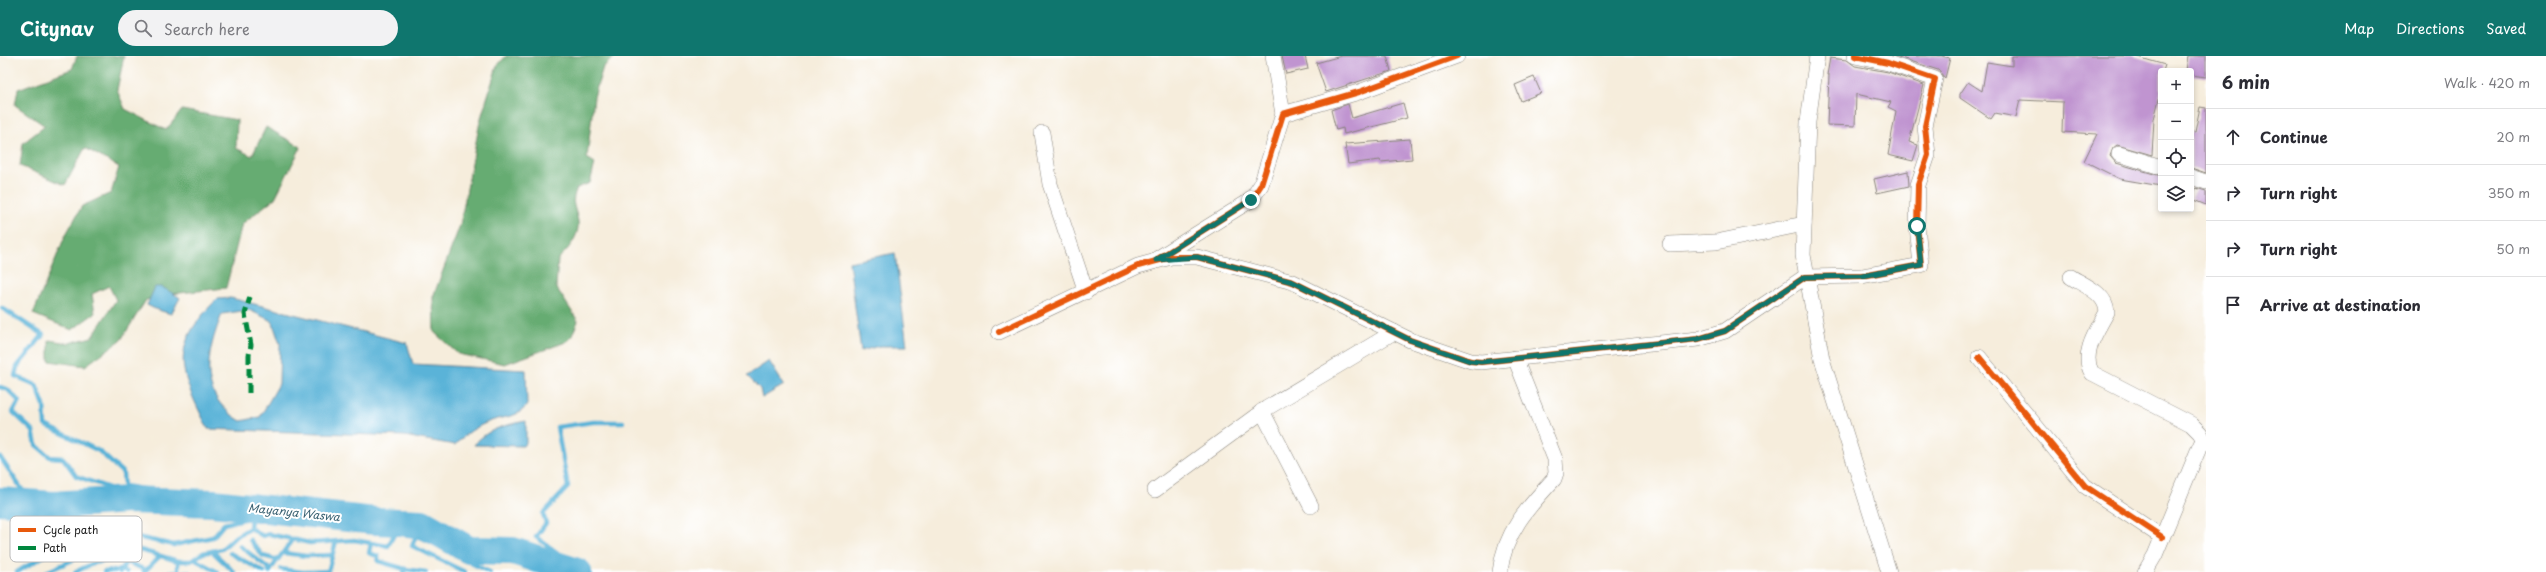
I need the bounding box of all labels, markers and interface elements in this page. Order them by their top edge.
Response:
search box [118,10,398,46]
text: Citynav [20,14,94,42]
icon: search [132,17,154,39]
text: Search here [164,17,250,40]
text: Map [2344,18,2374,39]
text: Directions [2396,18,2464,39]
text: Saved [2486,18,2526,39]
map controls [2158,68,2194,212]
button: + [2158,68,2194,104]
text: 6 min [2222,69,2270,95]
text: Walk · 420 m [2444,73,2530,92]
button: − [2158,104,2194,140]
text: Continue [2260,125,2328,148]
icon: ahead [2222,126,2244,148]
text: 20 m [2496,127,2530,146]
button: locate [2158,140,2194,176]
button: layers [2158,176,2194,212]
text: Turn right [2260,181,2337,204]
icon: right [2222,182,2244,204]
text: 350 m [2488,183,2530,202]
route end [1242,191,1260,209]
route start [1908,217,1926,235]
text: Turn right [2260,237,2337,260]
icon: right [2222,238,2244,260]
text: 50 m [2496,239,2530,258]
text: Arrive at destination [2260,293,2421,316]
icon: arrive [2222,294,2244,316]
water label: Mayanya Waswa [247,499,342,525]
legend [10,516,142,562]
text: Cycle path [43,521,98,538]
text: Path [43,539,67,556]

